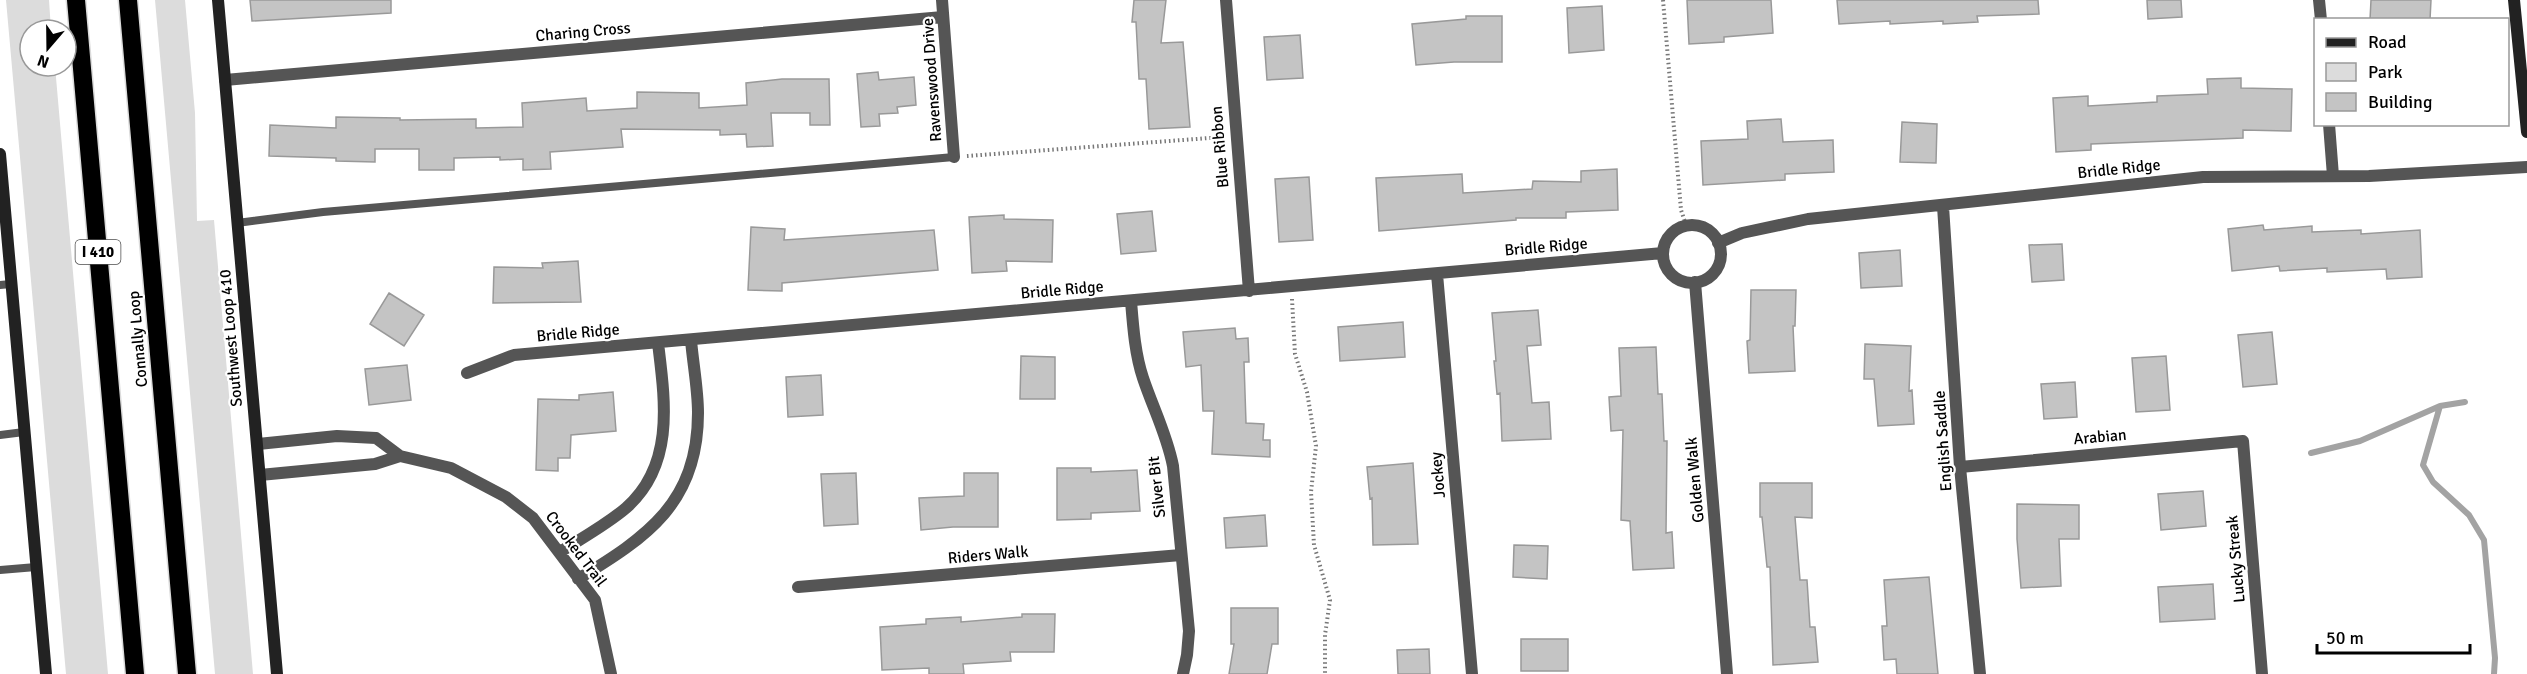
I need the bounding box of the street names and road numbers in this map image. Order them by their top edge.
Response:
street label: Ravenswood Drive [918,17,946,143]
street label: Charing Cross [535,18,631,46]
street label: Blue Ribbon [1206,105,1234,189]
street label: Bridle Ridge [2076,155,2162,183]
street label: Bridle Ridge [1504,233,1588,261]
road number: I 410 [76,240,120,264]
street label: Southwest Loop 410 [215,268,247,408]
street label: Bridle Ridge [1020,276,1104,304]
street label: Connally Loop [124,290,152,388]
street label: Bridle Ridge [536,319,620,347]
street label: English Saddle [1930,390,1956,492]
street label: Arabian [2073,425,2127,449]
street label: Golden Walk [1681,436,1709,524]
street label: Jockey [1426,451,1450,499]
street label: Silver Bit [1144,455,1170,519]
street label: Crooked Trail [541,507,611,591]
street label: Lucky Streak [2222,515,2250,603]
street label: Riders Walk [947,542,1029,568]

